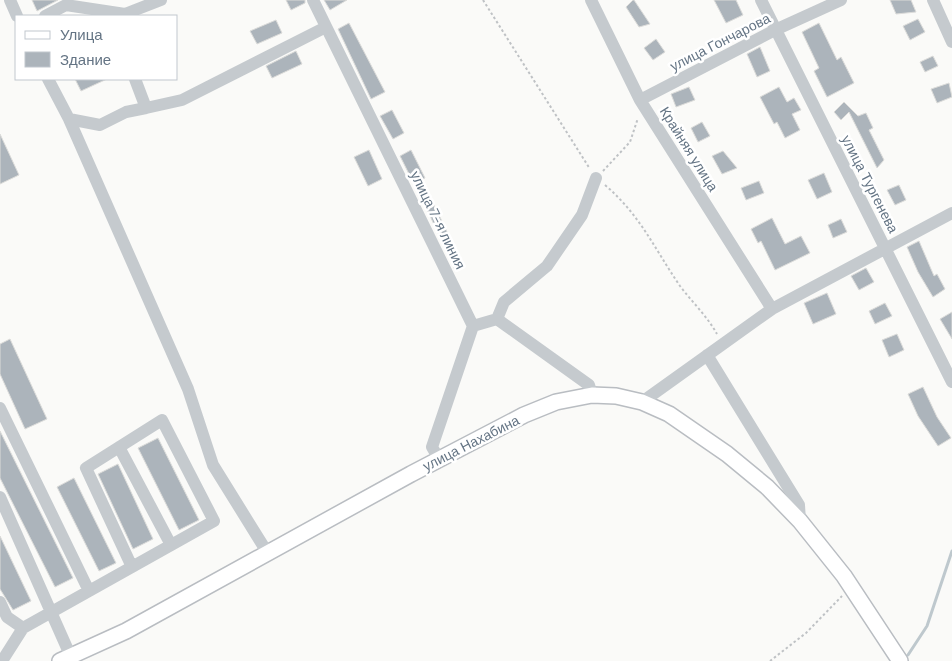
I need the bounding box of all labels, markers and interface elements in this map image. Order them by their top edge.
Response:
street label: улица Гончарова [667,9,773,75]
legend [15,15,178,80]
text: Улица [60,25,103,45]
text: Здание [60,50,111,70]
street label: Крайняя улица [656,103,722,195]
street label: улица Тургенева [838,132,903,236]
street label: улица 7-я линия [406,168,470,272]
street label: улица Нахабина [420,411,523,475]

